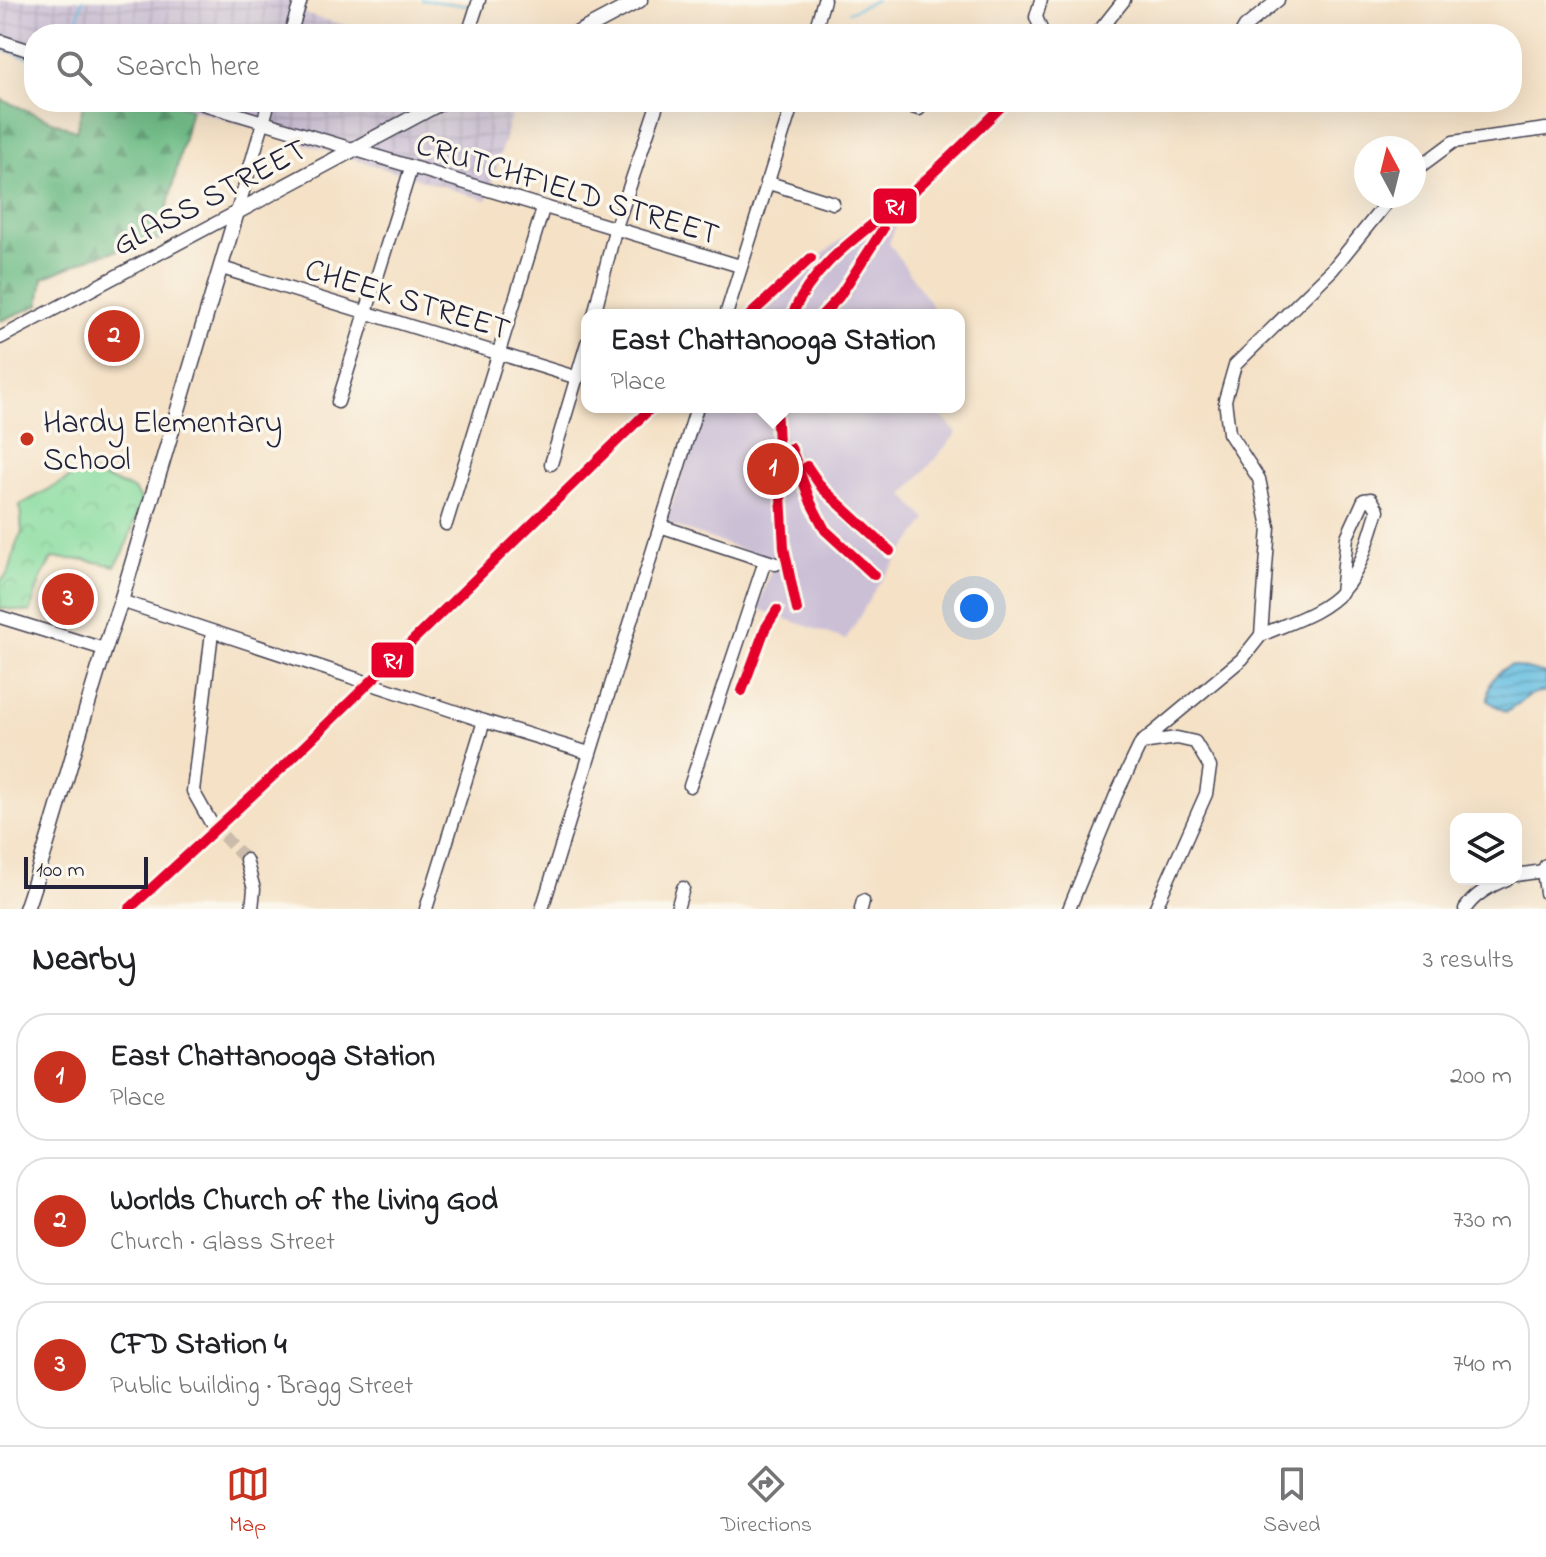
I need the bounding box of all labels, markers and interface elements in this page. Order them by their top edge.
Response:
search box [24,24,1522,112]
icon: search [52,46,96,90]
text: Search here [116,46,260,90]
street label: CRUTCHFIELD STREET [410,123,724,260]
street label: GLASS STREET [105,128,316,270]
north arrow [1354,136,1426,208]
line badge: R1 [872,187,918,225]
text: R1 [885,193,905,225]
street label: CHEEK STREET [299,248,515,355]
pin: 2 [88,306,140,366]
popup [581,309,965,413]
text: East Chattanooga Station [610,320,936,364]
text: Place [610,364,666,402]
place label: Hardy Elementary School [43,401,282,485]
marker: Hardy Elementary School [18,430,36,448]
pin: 1 [747,439,799,499]
pin: 3 [42,569,94,629]
your location [954,588,994,628]
line badge: R1 [370,641,415,679]
text: R1 [383,647,403,679]
map controls [1450,813,1522,885]
button: layers [1450,813,1522,885]
scale bar [24,853,148,889]
text: 100 m [36,855,85,887]
text: Nearby [32,936,136,986]
text: 3 results [1423,942,1514,980]
text: East Chattanooga Station [110,1036,435,1080]
text: 1 [56,1058,64,1096]
text: 200 m [1450,1058,1512,1096]
text: Place [110,1080,165,1118]
text: Worlds Church of the Living God [110,1180,498,1224]
text: 2 [54,1202,66,1240]
text: 730 m [1453,1202,1512,1240]
text: Church · Glass Street [110,1224,335,1262]
text: CFD Station 4 [110,1324,287,1368]
text: 3 [55,1346,65,1384]
text: 740 m [1453,1346,1512,1384]
text: Public building · Bragg Street [110,1368,413,1406]
tab: Map [226,1462,270,1542]
tab: Directions [721,1462,812,1542]
tab: Saved [1263,1462,1320,1542]

